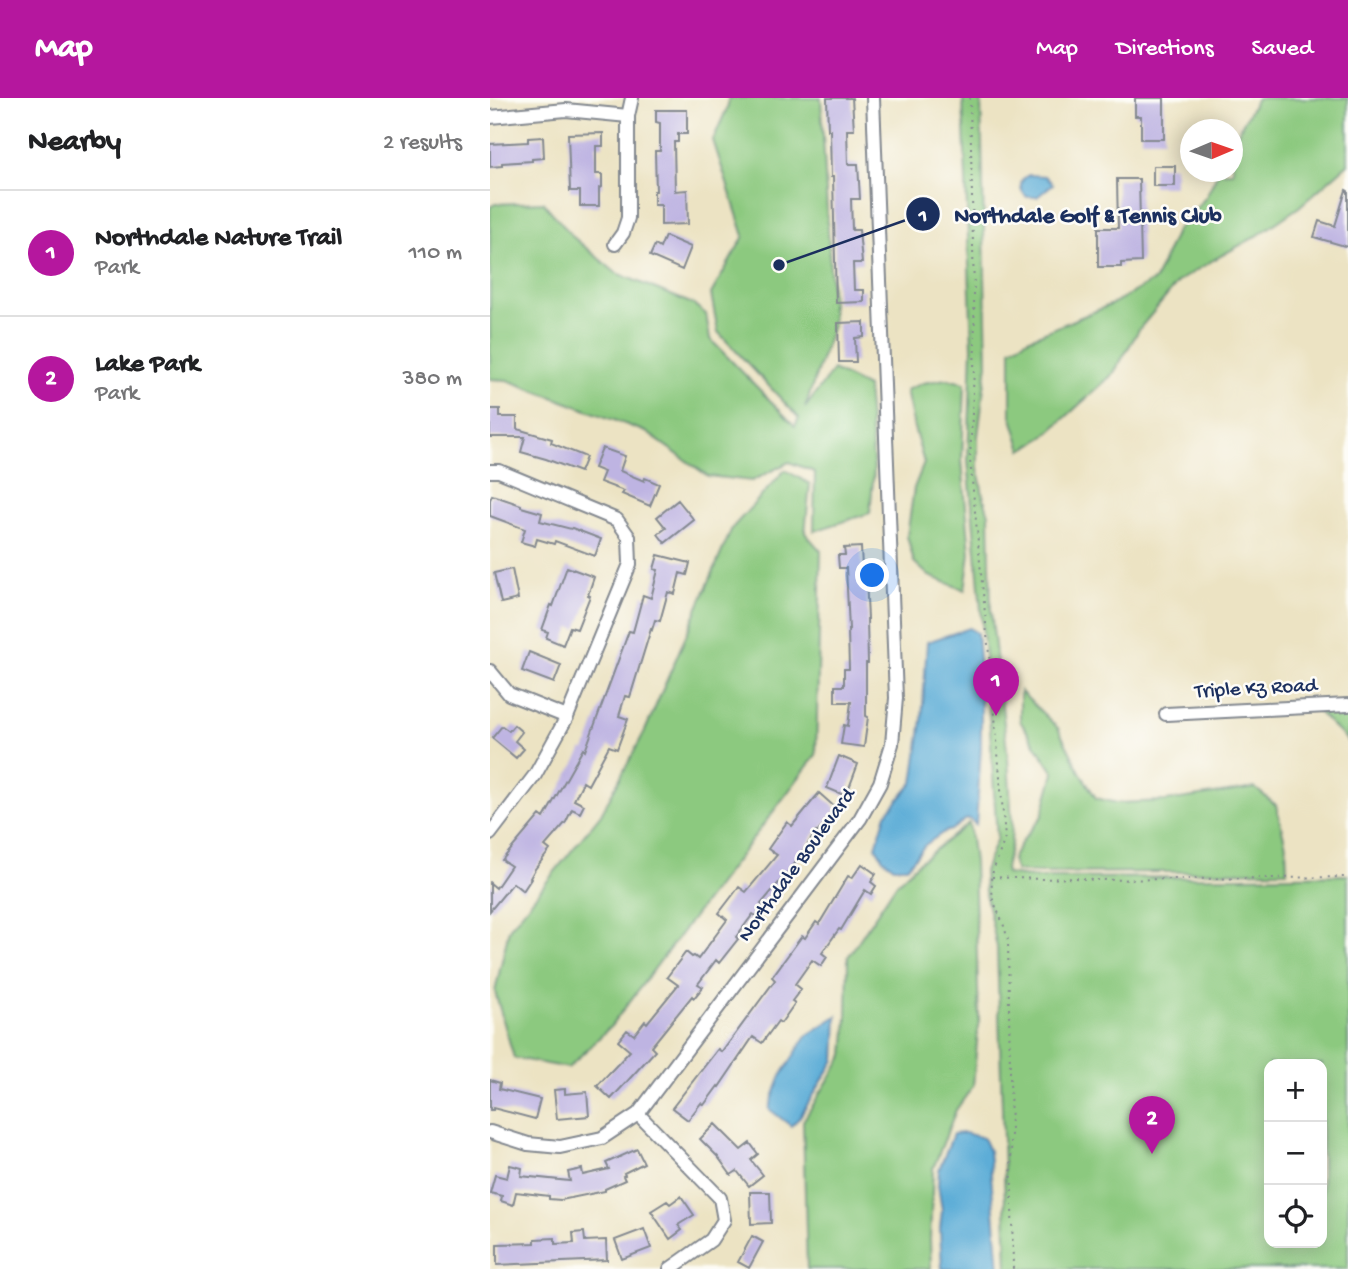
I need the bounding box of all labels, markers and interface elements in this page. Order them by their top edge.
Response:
text: Map [35,30,92,68]
text: Map [1036,35,1078,64]
text: Directions [1116,35,1214,64]
text: Saved [1252,35,1313,64]
north arrow [1180,119,1243,182]
text: Nearby [28,126,121,161]
text: 2 results [383,130,462,157]
callout: Northdale Golf & Tennis Club [905,192,1235,236]
text: Northdale Golf & Tennis Club [954,204,1223,231]
text: 1 [918,205,927,230]
text: Northdale Nature Trail [95,224,342,255]
text: 1 [46,240,56,267]
text: 110 m [409,240,462,267]
text: Park [95,255,139,282]
text: Lake Park [95,350,200,381]
text: 2 [45,366,57,393]
text: 380 m [403,366,462,393]
text: Park [95,381,139,408]
your location [855,558,889,592]
pin: 1 [973,658,1019,716]
street label: Triple Kz Road [1193,674,1320,706]
street label: Northdale Boulevard [734,783,863,948]
map controls [1264,1059,1327,1248]
button: + [1264,1059,1327,1122]
pin: 2 [1129,1096,1175,1154]
button: − [1264,1122,1327,1185]
button: locate [1264,1185,1327,1248]

